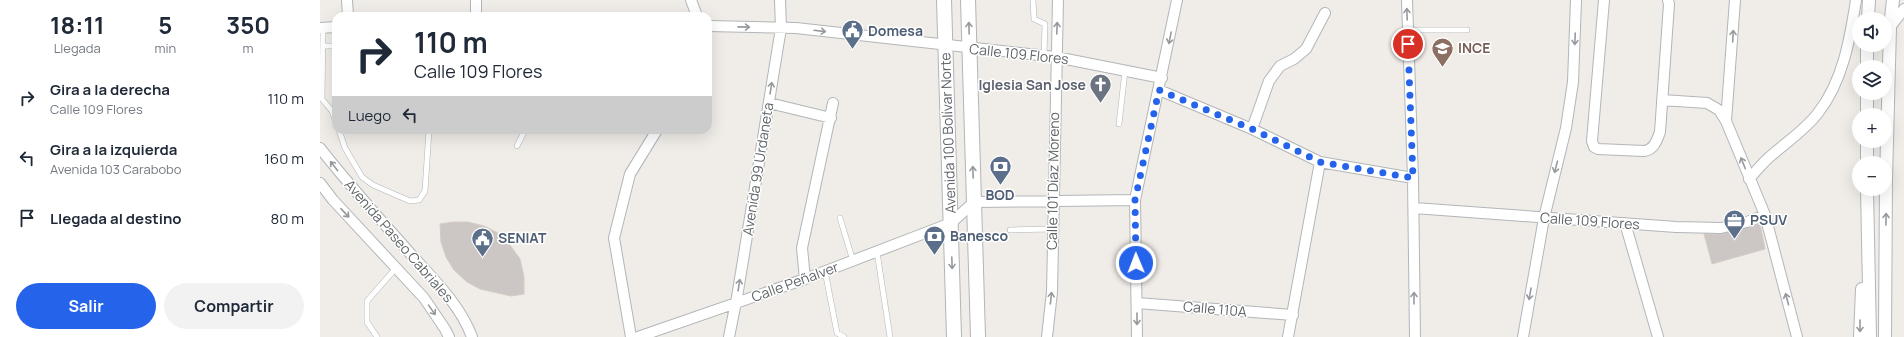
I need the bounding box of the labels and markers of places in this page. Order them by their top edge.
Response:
public building icon: Domesa [839,18,865,51]
place label: Domesa [868,21,923,40]
pin [1391,27,1425,61]
school or university icon: INCE [1430,35,1456,68]
place label: INCE [1458,38,1491,57]
church icon: Iglesia San Jose [1088,72,1114,105]
place label: Iglesia San Jose [978,75,1086,94]
bank icon: BOD [987,154,1013,187]
place label: BOD [985,185,1015,204]
office icon: PSUV [1721,207,1747,240]
place label: PSUV [1750,210,1787,229]
bank icon: Banesco [921,223,947,256]
public building icon: SENIAT [470,225,496,258]
place label: Banesco [950,226,1008,245]
place label: SENIAT [498,228,547,247]

